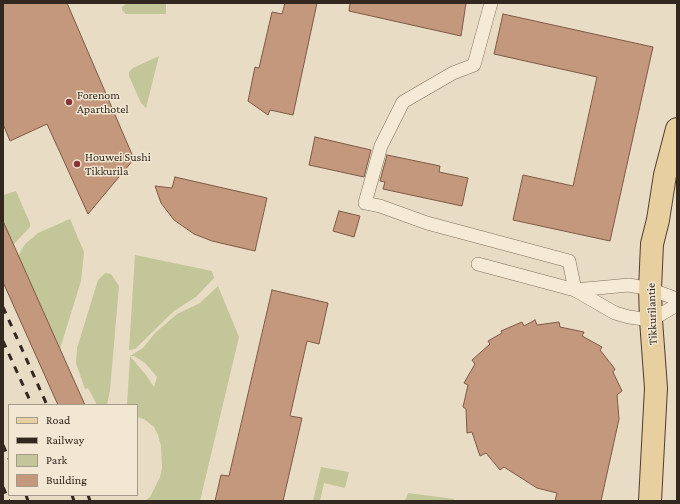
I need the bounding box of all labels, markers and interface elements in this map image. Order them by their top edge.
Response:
place label: Forenom Aparthotel [77,88,129,116]
marker: Forenom Aparthotel [64,97,74,107]
place label: Houwei Sushi Tikkurila [85,150,151,178]
marker: Houwei Sushi Tikkurila [72,159,82,169]
street label: Tikkurilantie [644,283,660,345]
legend [8,404,138,496]
text: Road [46,413,70,427]
text: Railway [46,433,84,447]
text: Park [46,453,67,467]
text: Building [46,473,87,487]

